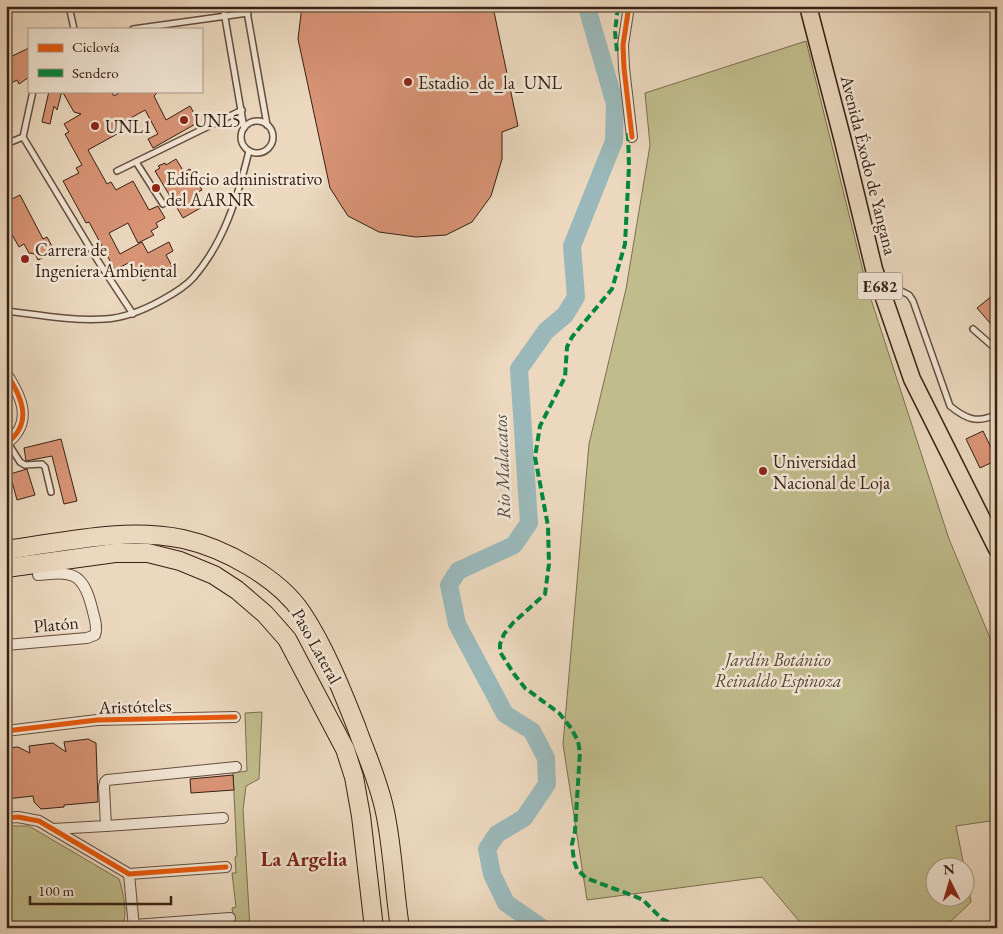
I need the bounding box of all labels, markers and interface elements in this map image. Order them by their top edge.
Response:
legend [28,28,202,92]
text: Ciclovía [72,37,119,56]
text: Sendero [72,63,119,82]
place label: Estadio_de_la_UNL [418,71,562,94]
street label: Avenida Éxodo de Yangana [835,72,903,258]
marker: Estadio_de_la_UNL [402,76,414,88]
place label: UNL5 [194,109,241,132]
marker: UNL5 [178,114,190,126]
place label: UNL1 [105,115,152,138]
marker: UNL1 [89,120,101,132]
place label: Edificio administrativo del AARNR [166,167,323,211]
marker: Edificio administrativo del AARNR [150,182,162,194]
place label: Carrera de Ingeniera Ambiental [35,238,177,282]
marker: Carrera de Ingeniera Ambiental [19,253,31,265]
road number: E682 [858,272,902,300]
water label: Rio Malacatos [488,413,516,520]
place label: Universidad Nacional de Loja [773,450,891,494]
marker: Universidad Nacional de Loja [757,465,769,477]
street label: Paso Lateral [287,604,347,688]
street label: Platón [32,611,80,637]
park label: Jardín Botánico Reinaldo Espinoza [714,648,842,693]
street label: Aristóteles [97,693,172,719]
district label: La Argelia [261,846,347,872]
north arrow [926,856,976,906]
text: N [942,860,956,879]
scale bar [30,874,171,906]
text: 100 m [38,881,75,900]

